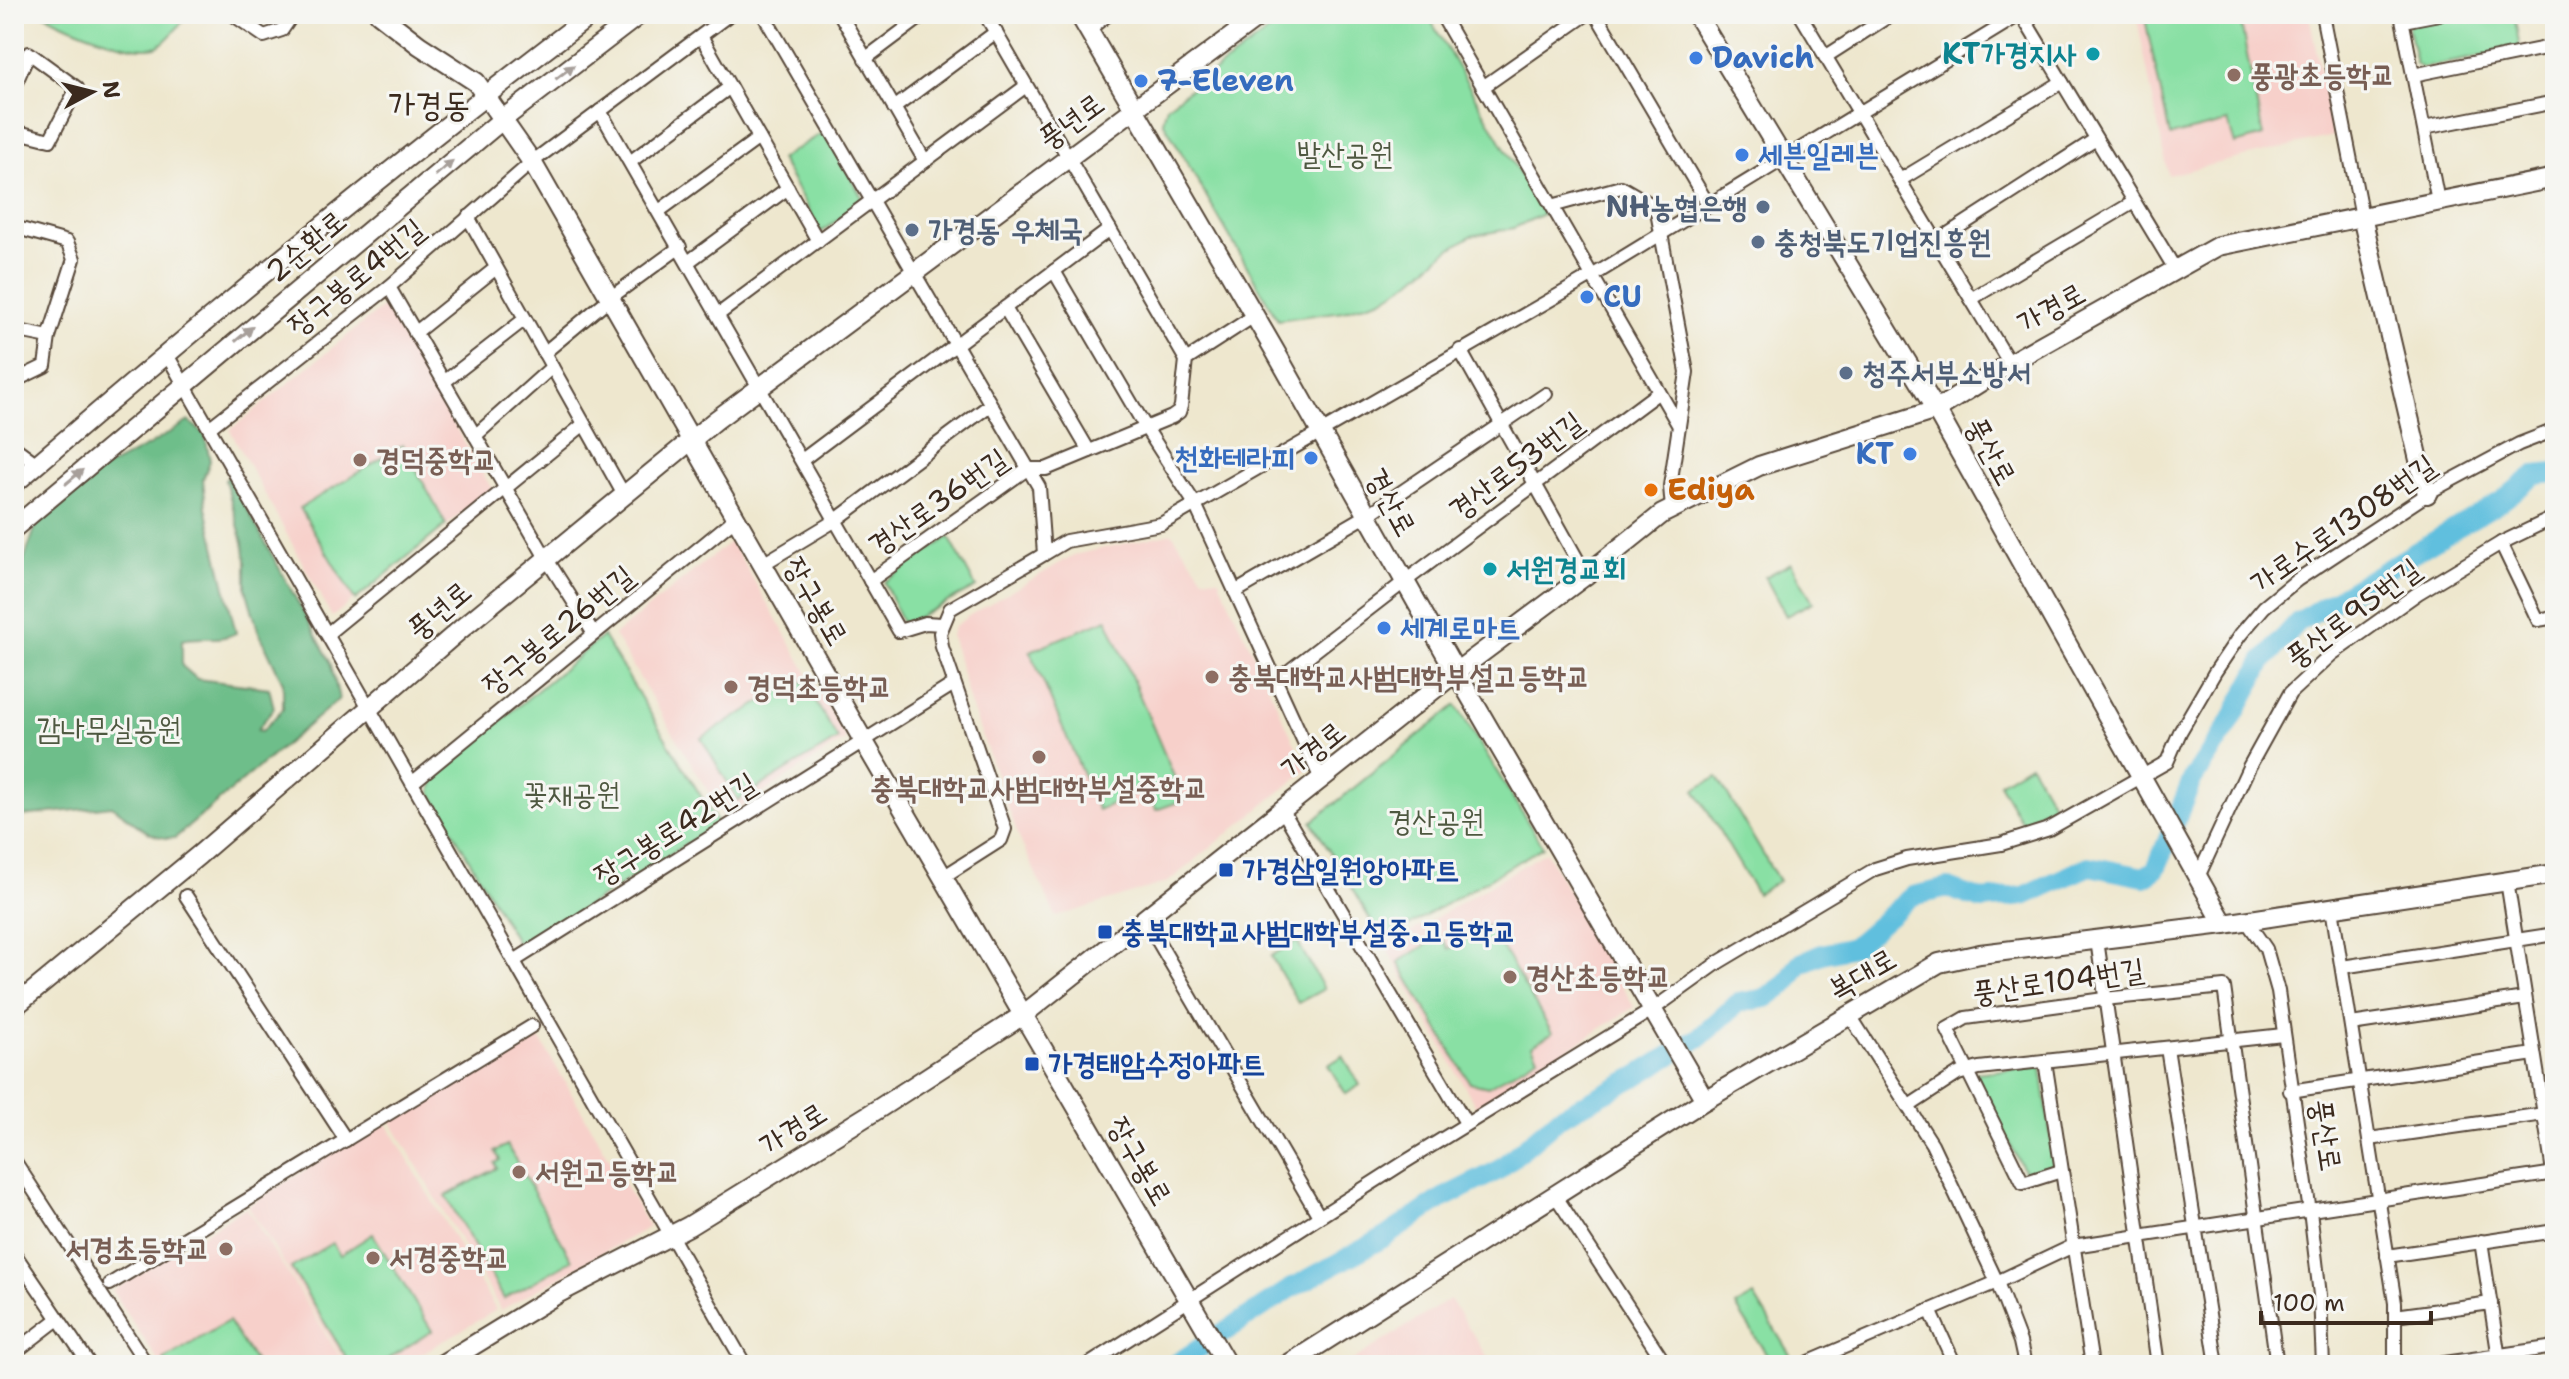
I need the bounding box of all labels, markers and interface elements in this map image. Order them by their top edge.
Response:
place label: KT가경지사 [1942,33,2077,74]
place label: Davich [1712,37,1814,78]
marker: KT가경지사 [2084,45,2102,63]
marker: Davich [1687,49,1705,67]
north arrow [52,52,132,132]
place label: 풍광초등학교 [2250,54,2395,95]
place label: 7-Eleven [1157,60,1294,101]
one-way arrow [554,64,575,80]
marker: 풍광초등학교 [2225,66,2243,84]
marker: 7-Eleven [1132,72,1150,90]
text: N [96,79,127,100]
district label: 가경동 [388,81,470,127]
street label: 풍년로 [1029,83,1112,158]
park label: 발산공원 [1297,133,1393,174]
place label: 세븐일레븐 [1758,134,1879,175]
marker: 세븐일레븐 [1733,146,1751,164]
one-way arrow [433,160,453,177]
place label: NH농협은행 [1606,186,1747,227]
marker: NH농협은행 [1754,198,1772,216]
street label: 2순환로 [257,200,355,291]
street label: 장구봉로4번길 [278,208,433,345]
place label: 가경동 우체국 [928,209,1083,250]
marker: 가경동 우체국 [903,221,921,239]
place label: 충청북도기업진흥원 [1774,221,1991,262]
marker: 충청북도기업진흥원 [1749,233,1767,251]
street label: 가경로 [2009,272,2092,343]
place label: CU [1603,276,1642,317]
marker: CU [1578,288,1596,306]
one-way arrow [233,326,253,343]
place label: 청주서부소방서 [1862,352,2031,393]
marker: 청주서부소방서 [1837,364,1855,382]
street label: 경산로53번길 [1440,401,1591,530]
street label: 풍산로 [1956,409,2027,492]
place label: KT [1856,433,1894,474]
place label: 천화테라피 [1174,437,1295,478]
street label: 경산로36번길 [860,438,1016,565]
place label: 경덕중학교 [376,439,497,480]
street label: 가로수로1308번길 [2242,444,2444,603]
marker: KT [1901,445,1919,463]
marker: 천화테라피 [1302,449,1320,467]
marker: 경덕중학교 [351,451,369,469]
street label: 경산로 [1356,460,1427,543]
one-way arrow [63,469,83,486]
place label: Ediya [1667,469,1755,510]
marker: Ediya [1642,481,1660,499]
place label: 서원경교회 [1506,548,1627,589]
street label: 풍산로95번길 [2277,548,2429,677]
street label: 장구봉로 [775,549,858,653]
street label: 장구봉로26번길 [473,555,643,704]
marker: 서원경교회 [1481,560,1499,578]
street label: 풍년로 [398,571,480,649]
place label: 세계로마트 [1400,607,1521,648]
marker: 세계로마트 [1375,619,1393,637]
place label: 충북대학교사범대학부설고등학교 [1228,656,1590,697]
place label: 경덕초등학교 [747,666,892,707]
marker: 충북대학교사범대학부설고등학교 [1203,668,1221,686]
marker: 경덕초등학교 [722,678,740,696]
park label: 감나무실공원 [37,708,181,749]
street label: 가경로 [1272,711,1354,788]
marker: 충북대학교사범대학부설중학교 [1030,748,1048,766]
street label: 장구봉로42번길 [586,762,764,895]
place label: 충북대학교사범대학부설중학교 [870,767,1208,808]
park label: 꽃재공원 [524,773,620,814]
park label: 경산공원 [1388,800,1484,841]
place label: 가경삼일원앙아파트 [1242,849,1459,890]
marker: 가경삼일원앙아파트 [1217,861,1235,879]
place label: 충북대학교사범대학부설중.고등학교 [1121,911,1517,952]
marker: 충북대학교사범대학부설중.고등학교 [1096,923,1114,941]
street label: 복대로 [1820,938,1903,1009]
street label: 풍산로104번길 [1969,948,2147,1013]
place label: 경산초등학교 [1526,956,1671,997]
marker: 경산초등학교 [1501,968,1519,986]
place label: 가경태암수정아파트 [1048,1043,1265,1084]
marker: 가경태암수정아파트 [1023,1055,1041,1073]
street label: 가경로 [751,1092,834,1165]
street label: 풍산로 [2301,1096,2352,1174]
street label: 장구봉로 [1099,1109,1182,1213]
place label: 서원고등학교 [535,1151,680,1192]
marker: 서원고등학교 [510,1163,528,1181]
place label: 서경초등학교 [65,1228,210,1269]
place label: 서경중학교 [389,1237,510,1278]
marker: 서경초등학교 [217,1240,235,1258]
marker: 서경중학교 [364,1249,382,1267]
scale bar [2261,1275,2431,1325]
text: 100 m [2273,1287,2345,1319]

